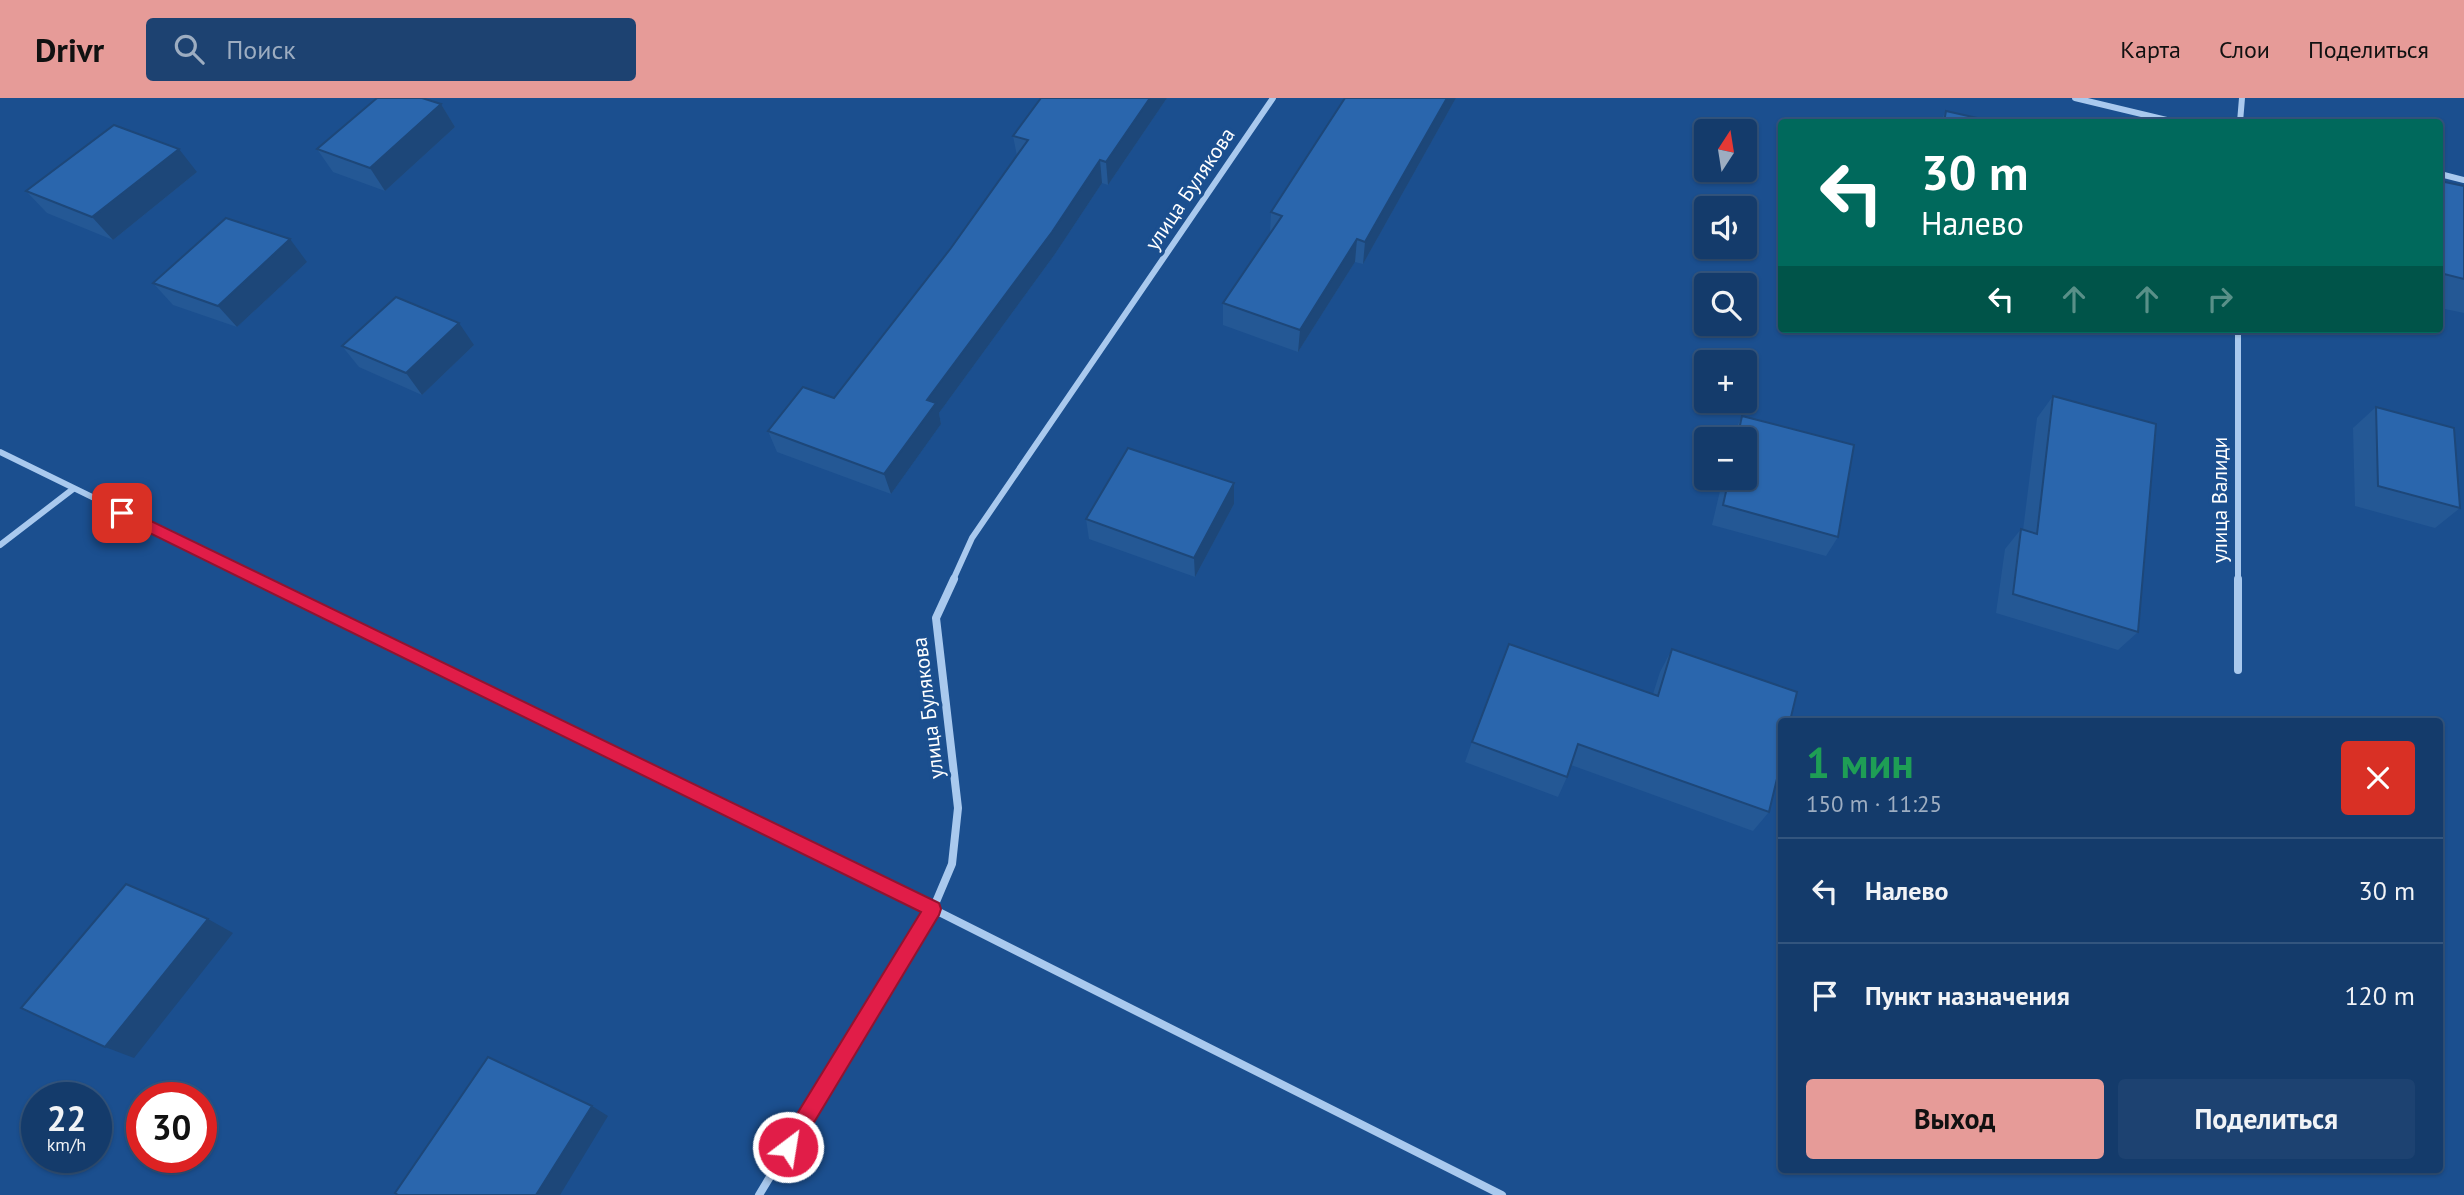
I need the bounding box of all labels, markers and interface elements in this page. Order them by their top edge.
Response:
search box [146,18,636,81]
text: Drivr [35,28,104,71]
icon: search [170,30,208,68]
text: Поиск [226,33,296,66]
text: Карта [2120,34,2181,65]
text: Слои [2219,34,2270,65]
text: Поделиться [2308,34,2429,65]
north arrow [1694,119,1757,182]
map controls [1694,119,1757,490]
street label: улица Булякова [1139,122,1241,255]
text: 30 m [1921,140,2028,204]
icon: left [1806,147,1897,238]
button: sound [1694,196,1757,259]
text: Налево [1921,202,2024,244]
button: search [1694,273,1757,336]
icon: left [1982,280,2020,318]
icon: ahead [2055,280,2093,318]
icon: ahead [2128,280,2166,318]
icon: right [2201,280,2239,318]
button: + [1694,350,1757,413]
button: − [1694,427,1757,490]
street label: улица Валиди [2206,437,2233,563]
pin [92,483,152,543]
icon: arrive [103,494,141,532]
street label: улица Булякова [905,636,950,780]
text: 1 мин [1806,735,1914,790]
button: close [2341,741,2415,815]
text: 150 m · 11:25 [1806,789,1942,818]
icon: left [1806,872,1844,910]
text: Налево [1865,874,1949,907]
text: 30 m [2359,874,2415,907]
icon: arrive [1806,977,1844,1015]
text: Пункт назначения [1865,979,2070,1012]
text: 120 m [2344,979,2415,1012]
button: Выход [1806,1079,2104,1159]
button: Поделиться [2118,1079,2415,1159]
speed limit sign: 30 [126,1082,217,1173]
text: 22 [47,1095,86,1141]
position arrow [751,1110,825,1184]
text: km/h [47,1133,86,1156]

